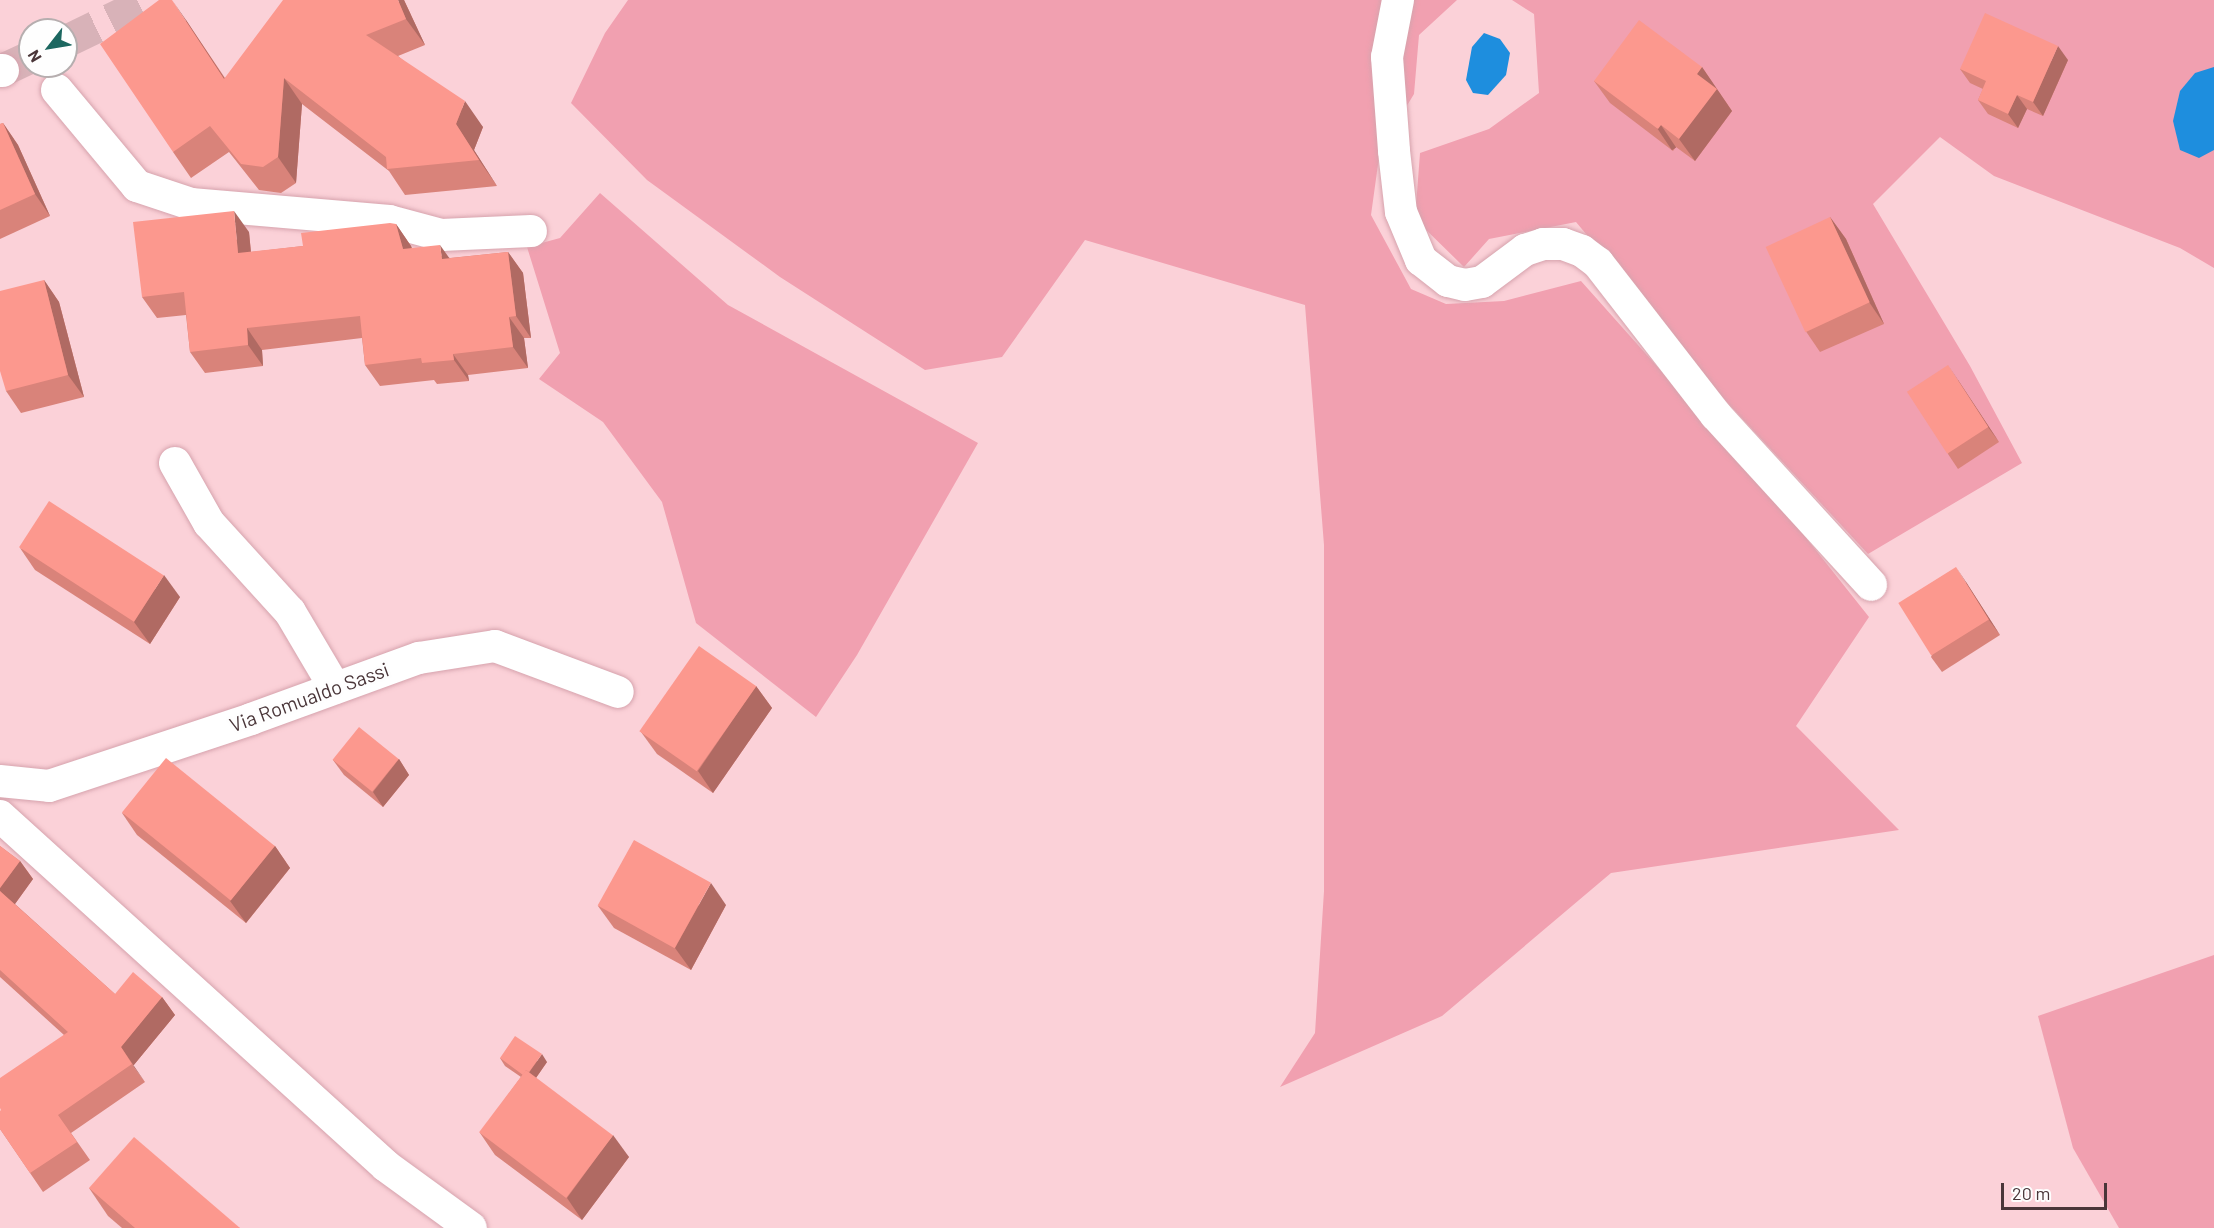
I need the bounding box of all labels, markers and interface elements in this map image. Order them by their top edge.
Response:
north arrow [18,18,78,78]
text: N [23,47,45,66]
street label: Via Romualdo Sassi [226,657,392,737]
scale bar [2004,1171,2110,1209]
text: 20 m [2012,1182,2050,1204]

